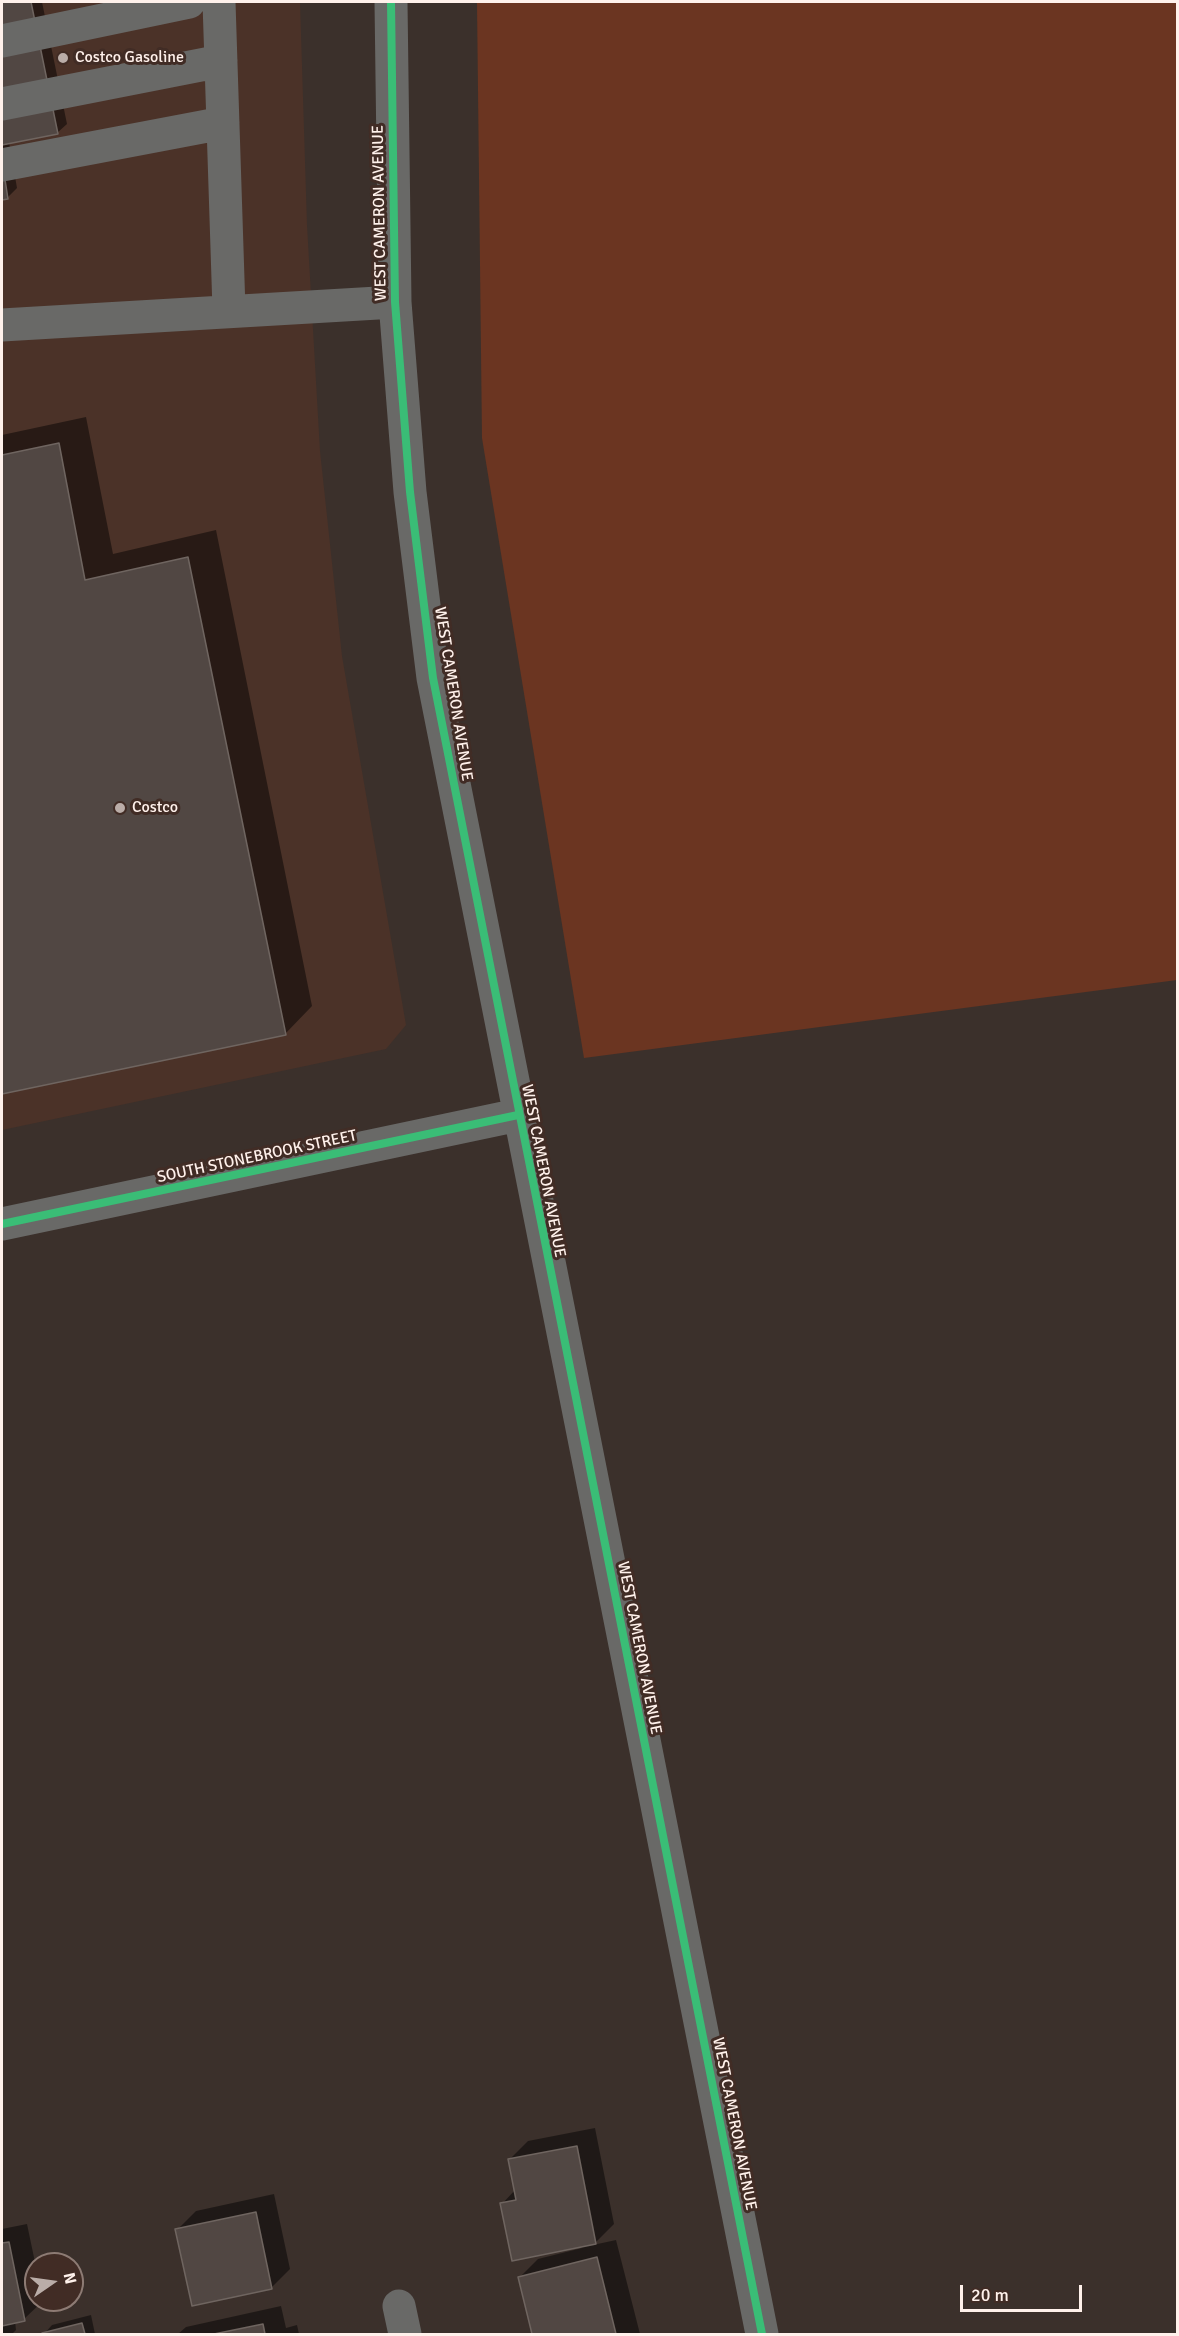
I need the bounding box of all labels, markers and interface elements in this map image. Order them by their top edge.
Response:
place label: Costco Gasoline [75,48,184,68]
marker: Costco Gasoline [56,51,70,65]
street label: WEST CAMERON AVENUE [369,125,391,301]
street label: WEST CAMERON AVENUE [430,606,476,782]
place label: Costco [132,798,178,818]
marker: Costco [113,801,127,815]
street label: WEST CAMERON AVENUE [517,1083,569,1259]
street label: SOUTH STONEBROOK STREET [155,1126,359,1188]
street label: WEST CAMERON AVENUE [613,1560,665,1736]
street label: WEST CAMERON AVENUE [708,2036,760,2212]
north arrow [24,2252,84,2312]
text: N [59,2271,81,2286]
scale bar [963,2273,1084,2311]
text: 20 m [971,2284,1009,2306]

